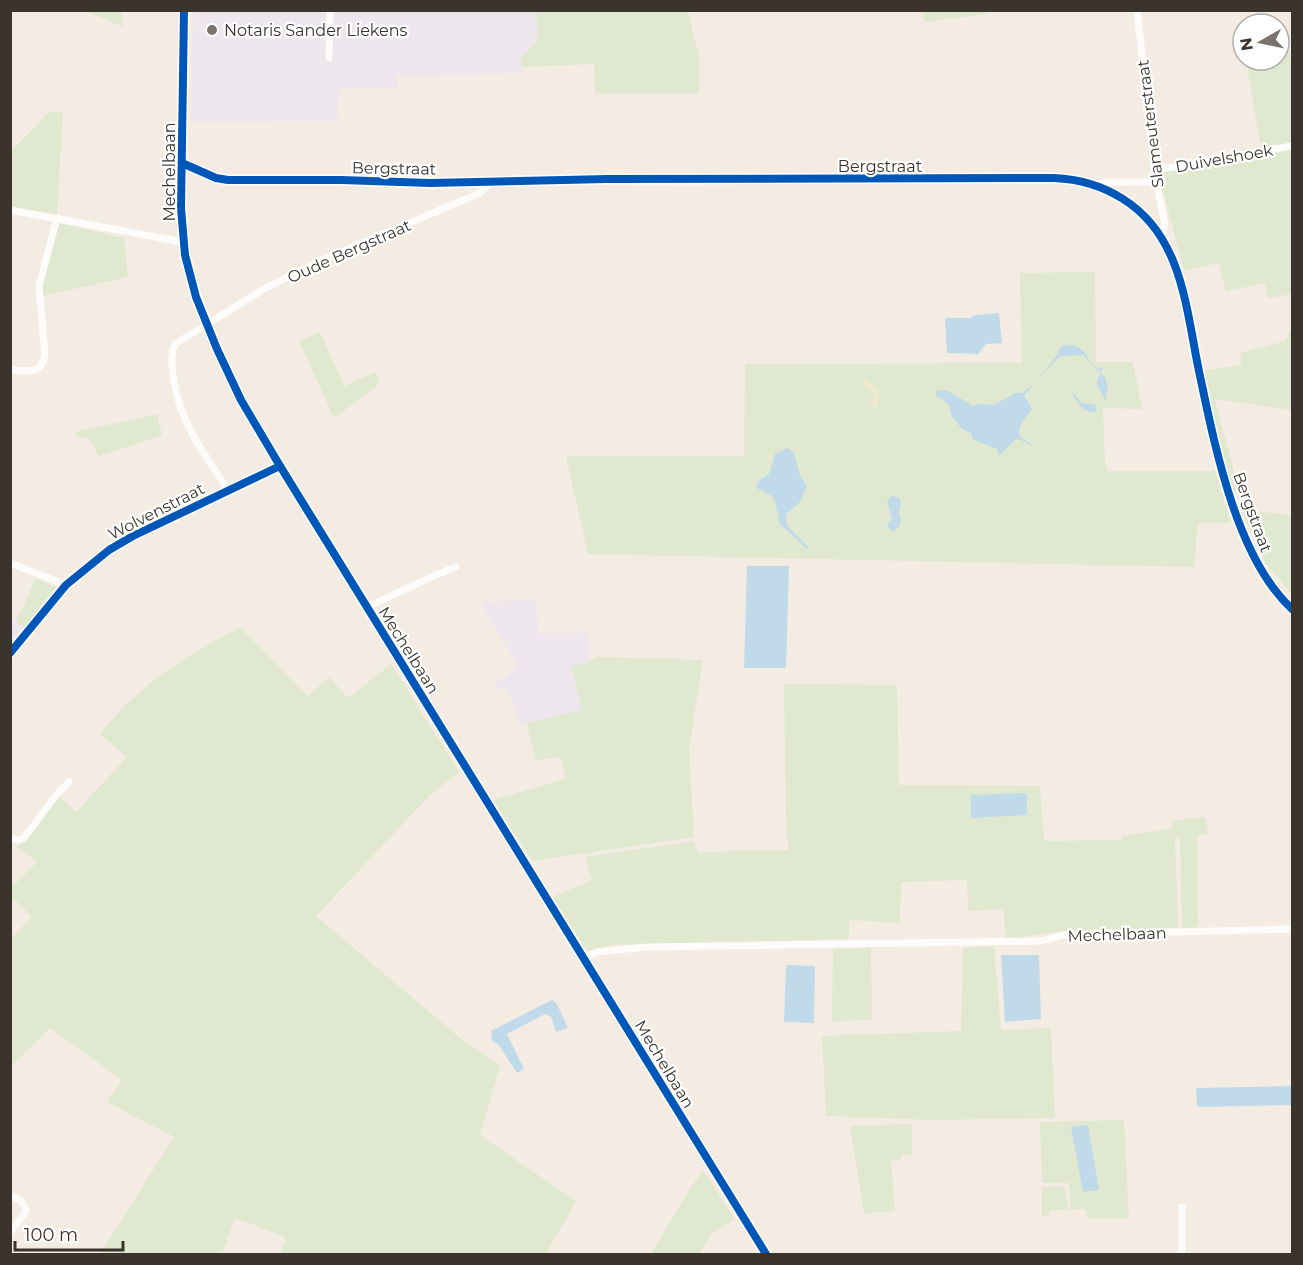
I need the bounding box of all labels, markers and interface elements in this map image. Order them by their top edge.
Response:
north arrow [1231,12,1291,72]
place label: Notaris Sander Liekens [224,21,408,40]
marker: Notaris Sander Liekens [205,23,219,37]
text: N [1236,36,1257,52]
street label: Slameuterstraat [1133,58,1168,189]
street label: Mechelbaan [160,122,179,222]
street label: Duivelshoek [1174,141,1275,176]
street label: Bergstraat [838,157,923,176]
street label: Bergstraat [352,158,437,179]
street label: Oude Bergstraat [284,215,414,287]
street label: Bergstraat [1229,469,1276,556]
street label: Wolvenstraat [105,479,208,544]
street label: Mechelbaan [374,603,443,697]
street label: Mechelbaan [1067,923,1167,946]
street label: Mechelbaan [631,1017,698,1112]
scale bar [15,1214,123,1252]
text: 100 m [24,1224,78,1246]

